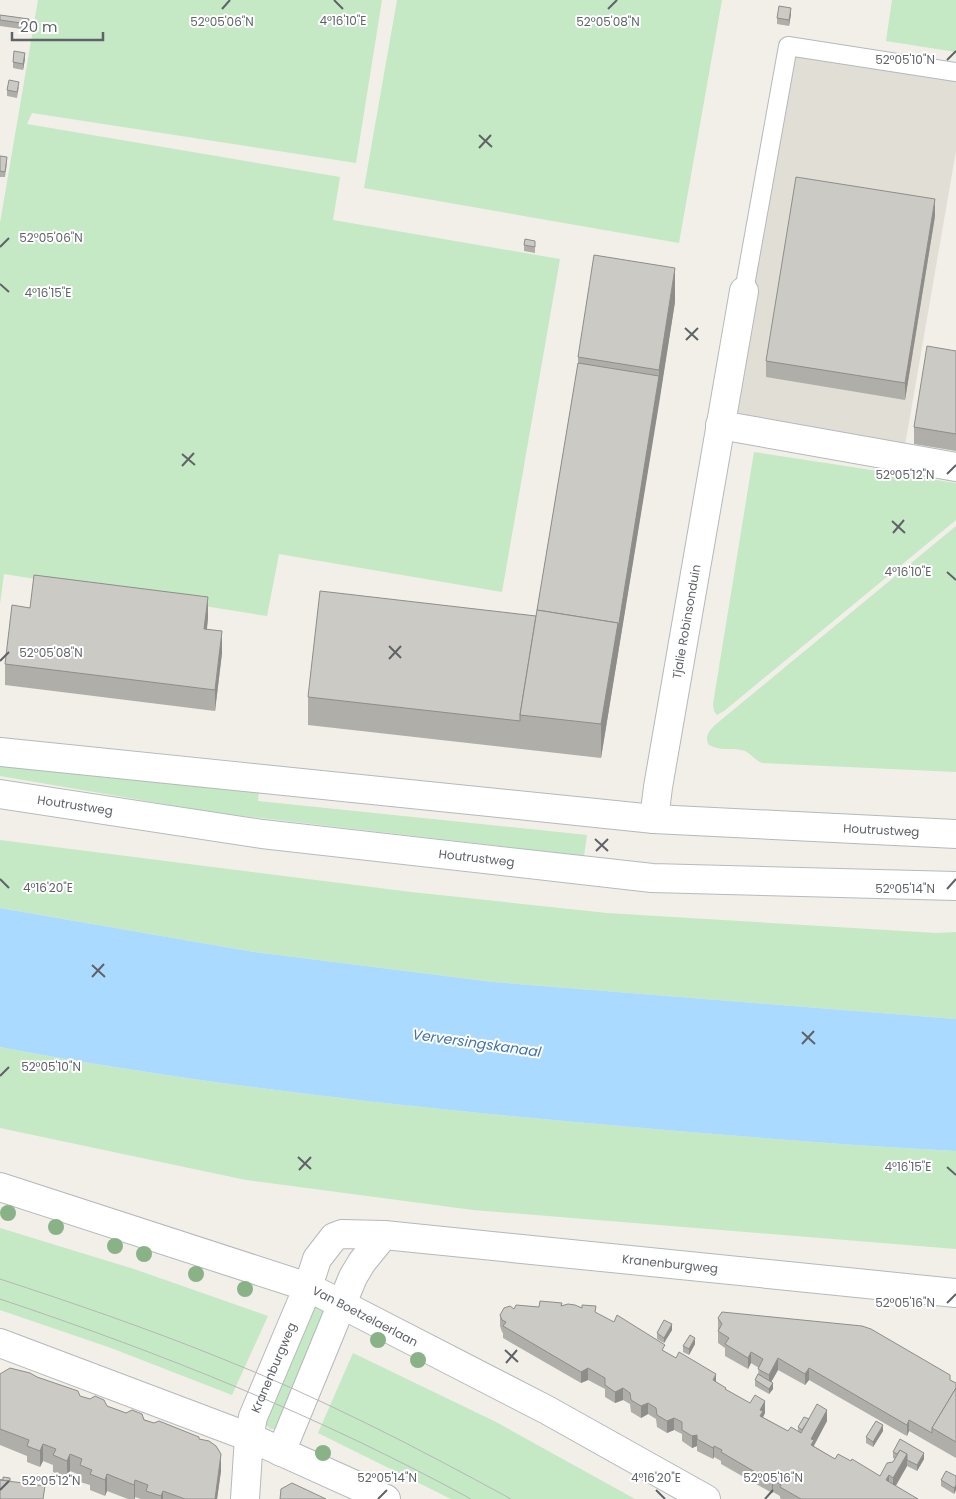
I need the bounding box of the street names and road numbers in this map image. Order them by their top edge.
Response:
street label: Tjalie Robinsonduin [668,563,704,680]
street label: Houtrustweg [36,791,114,819]
street label: Houtrustweg [843,819,920,840]
street label: Houtrustweg [438,845,516,870]
street label: Kranenburgweg [621,1250,719,1277]
street label: Van Boetzelaerlaan [309,1282,421,1350]
street label: Kranenburgweg [247,1320,300,1415]

